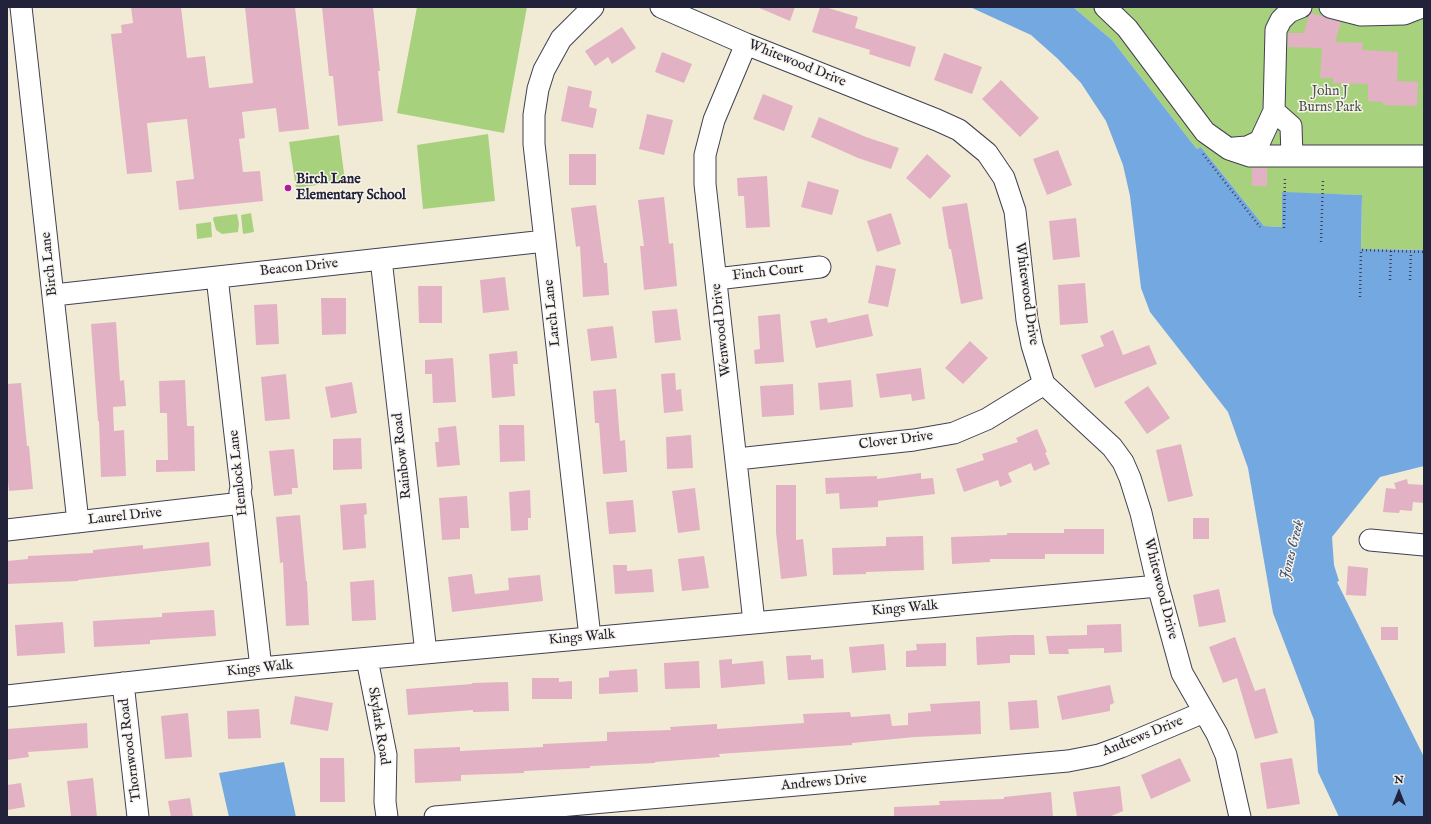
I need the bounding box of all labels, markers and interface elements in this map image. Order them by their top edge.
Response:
street label: Whitewood Drive [746,37,848,91]
park label: John J Burns Park [1298,84,1362,116]
place label: Birch Lane Elementary School [296,172,406,204]
marker: Birch Lane Elementary School [283,183,293,193]
street label: Birch Lane [38,231,62,297]
street label: Whitewood Drive [1010,242,1042,346]
street label: Beacon Drive [259,256,339,280]
street label: Finch Court [732,261,804,285]
street label: Larch Lane [541,279,565,347]
street label: Wenwood Drive [709,283,735,377]
street label: Rainbow Road [390,412,416,500]
street label: Clover Drive [858,428,934,454]
street label: Hemlock Lane [226,429,252,517]
street label: Laurel Drive [87,505,163,529]
water label: Jones Creek [1277,518,1309,582]
street label: Whitewood Drive [1139,537,1181,641]
street label: Kings Walk [871,598,939,620]
street label: Kings Walk [548,627,616,649]
street label: Kings Walk [226,657,294,681]
street label: Skylark Road [364,686,392,766]
street label: Thornwood Road [116,697,146,803]
street label: Andrews Drive [1100,713,1186,761]
street label: Andrews Drive [781,771,867,795]
north arrow [1379,772,1419,812]
text: N [1394,773,1404,787]

